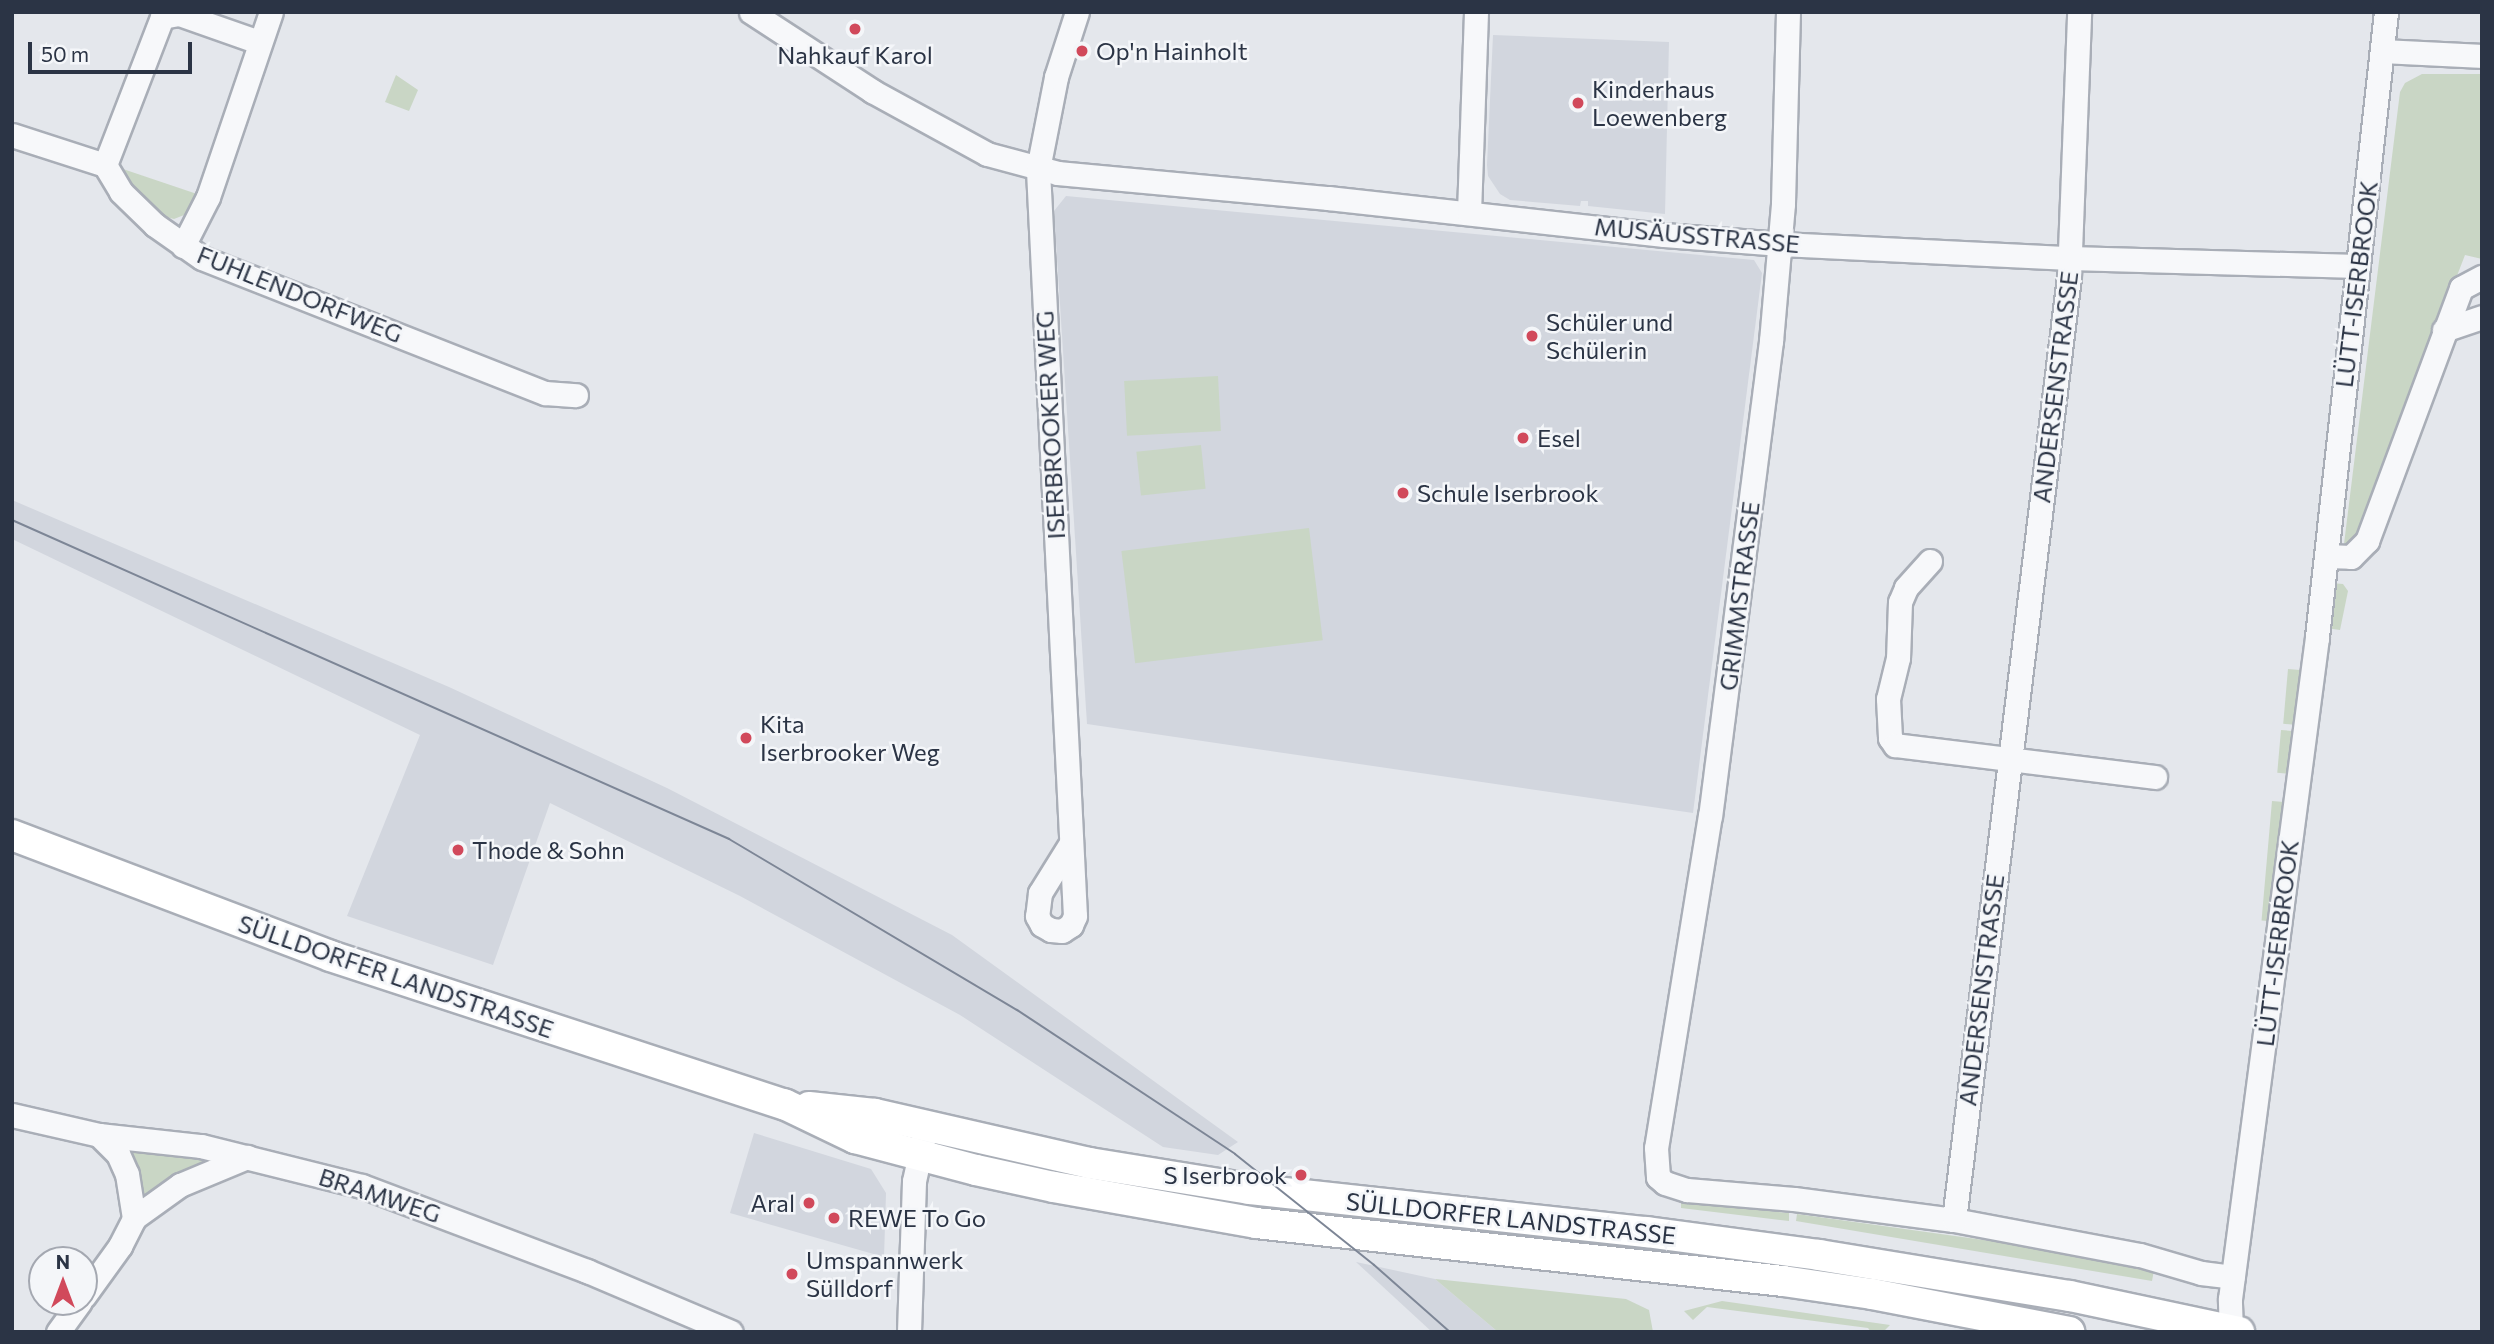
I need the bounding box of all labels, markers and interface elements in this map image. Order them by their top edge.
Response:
marker: Nahkauf Karol [847,21,863,37]
scale bar [32,28,196,72]
place label: Op'n Hainholt [1096,37,1247,65]
text: 50 m [41,41,89,66]
place label: Nahkauf Karol [777,41,933,69]
marker: Op'n Hainholt [1074,43,1090,59]
place label: Kinderhaus Loewenberg [1592,75,1727,131]
marker: Kinderhaus Loewenberg [1570,95,1586,111]
street label: LÜTT-ISERBROOK [2329,179,2383,389]
street label: MUSÄUSSTRASSE [1593,212,1801,258]
street label: FUHLENDORFWEG [193,240,407,348]
street label: ANDERSENSTRASSE [2026,269,2084,505]
place label: Schüler und Schülerin [1546,308,1673,364]
street label: ISERBROOKER WEG [1030,310,1070,540]
marker: Schüler und Schülerin [1524,328,1540,344]
place label: Esel [1537,424,1581,452]
marker: Esel [1515,430,1531,446]
place label: Schule Iserbrook [1417,479,1598,507]
marker: Schule Iserbrook [1395,485,1411,501]
street label: GRIMMSTRASSE [1713,500,1765,692]
place label: Kita Iserbrooker Weg [760,710,940,766]
marker: Kita Iserbrooker Weg [738,730,754,746]
place label: Thode & Sohn [472,836,625,864]
street label: LÜTT-ISERBROOK [2250,838,2304,1048]
marker: Thode & Sohn [450,842,466,858]
street label: ANDERSENSTRASSE [1952,872,2010,1108]
street label: SÜLLDORFER LANDSTRASSE [235,908,557,1044]
place label: S Iserbrook [1163,1161,1287,1189]
street label: BRAMWEG [315,1162,445,1228]
marker: S Iserbrook [1293,1167,1309,1183]
street label: SÜLLDORFER LANDSTRASSE [1345,1186,1677,1250]
place label: Aral [750,1189,795,1217]
marker: Aral [801,1195,817,1211]
place label: REWE To Go [848,1204,986,1232]
marker: REWE To Go [826,1210,842,1226]
north arrow [28,1246,98,1316]
place label: Umspannwerk Sülldorf [806,1246,963,1302]
text: N [56,1250,70,1273]
marker: Umspannwerk Sülldorf [784,1266,800,1282]

